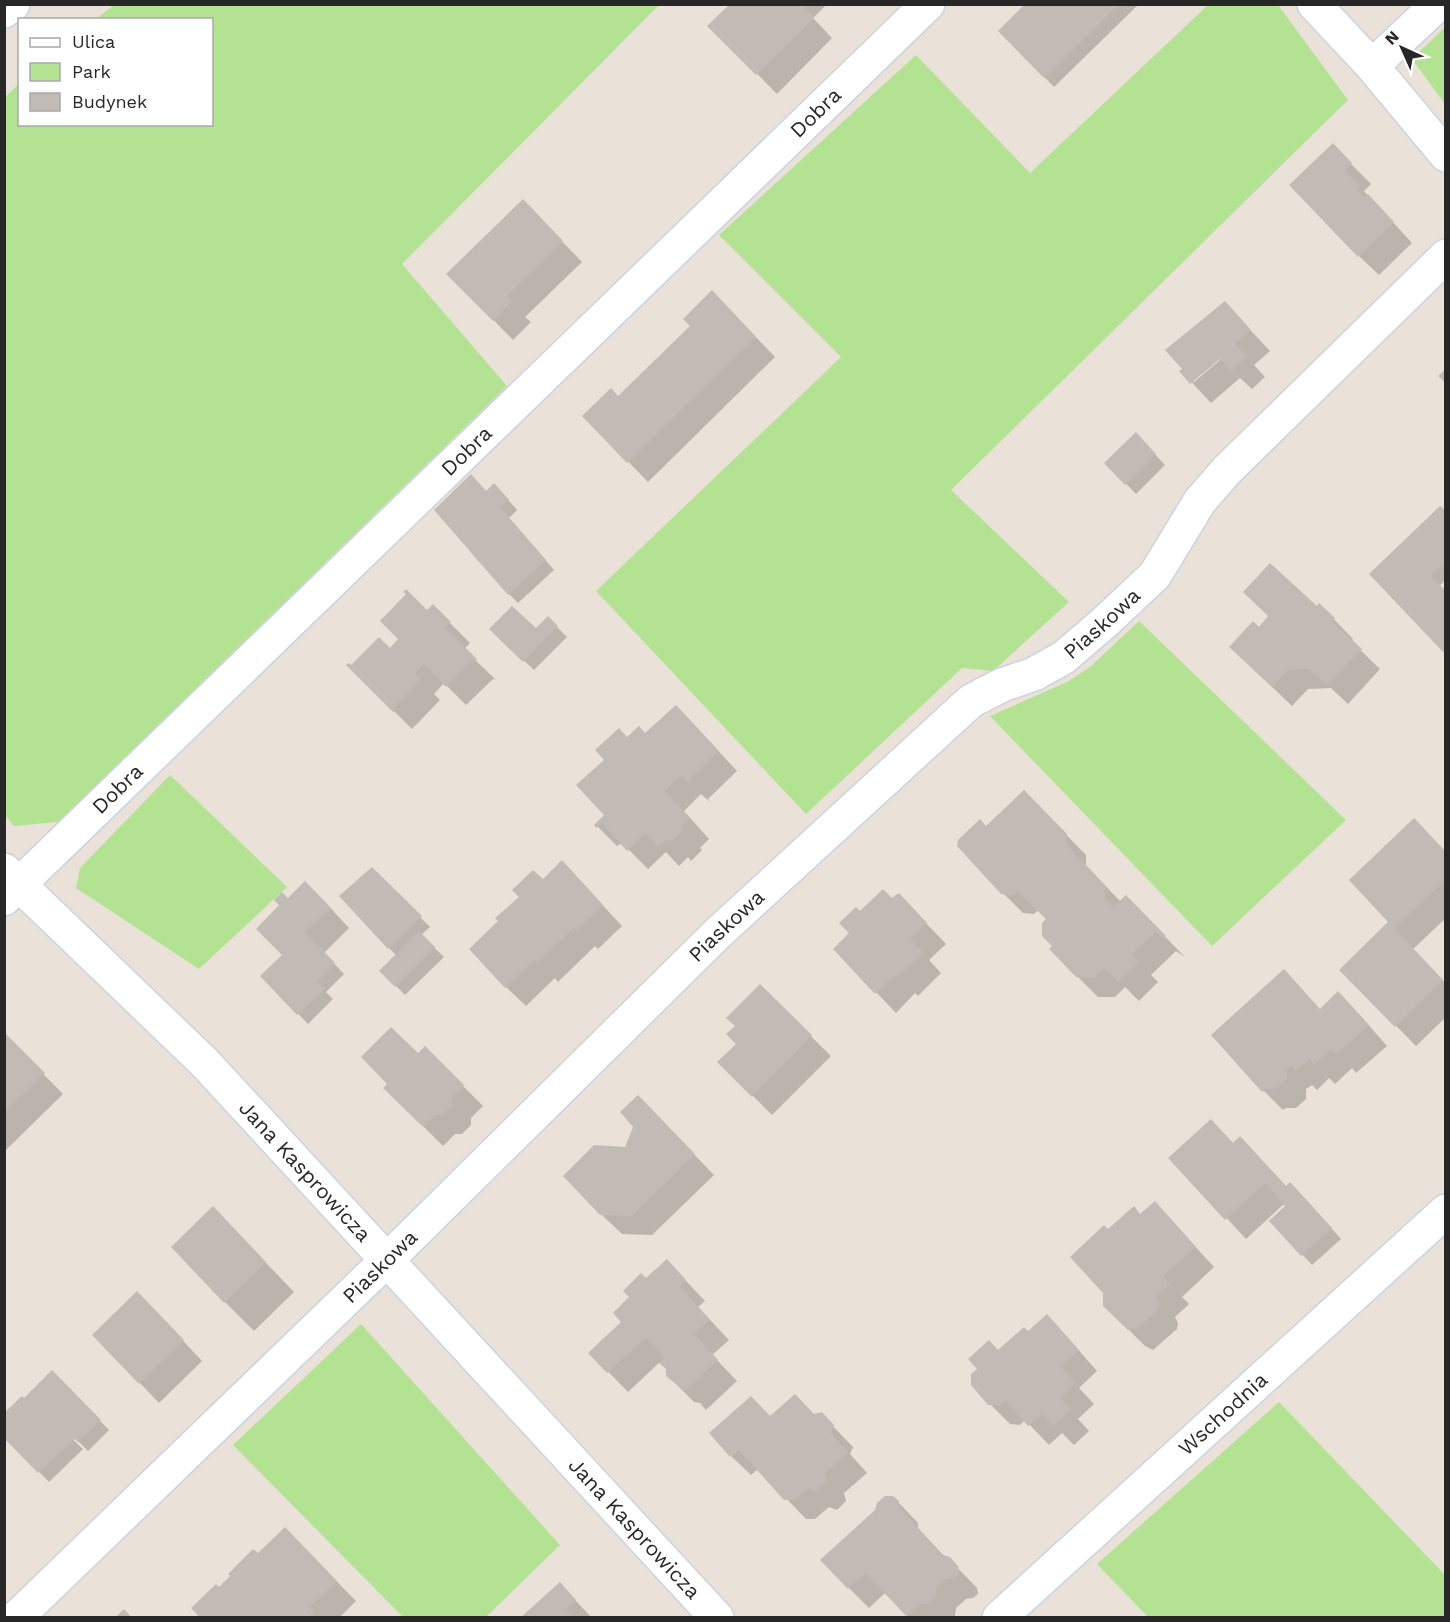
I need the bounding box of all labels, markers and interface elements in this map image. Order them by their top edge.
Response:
legend [18,18,213,126]
north arrow [1372,18,1432,78]
text: N [1381,27,1403,49]
text: Ulica [72,31,115,52]
text: Park [72,61,111,82]
street label: Dobra [785,82,846,143]
text: Budynek [72,91,147,112]
street label: Dobra [436,420,497,481]
street label: Piaskowa [1058,582,1145,664]
street label: Dobra [86,758,148,819]
street label: Piaskowa [683,884,769,967]
street label: Jana Kasprowicza [234,1095,377,1247]
street label: Piaskowa [337,1224,422,1308]
street label: Wschodnia [1173,1367,1272,1460]
street label: Jana Kasprowicza [564,1452,706,1604]

